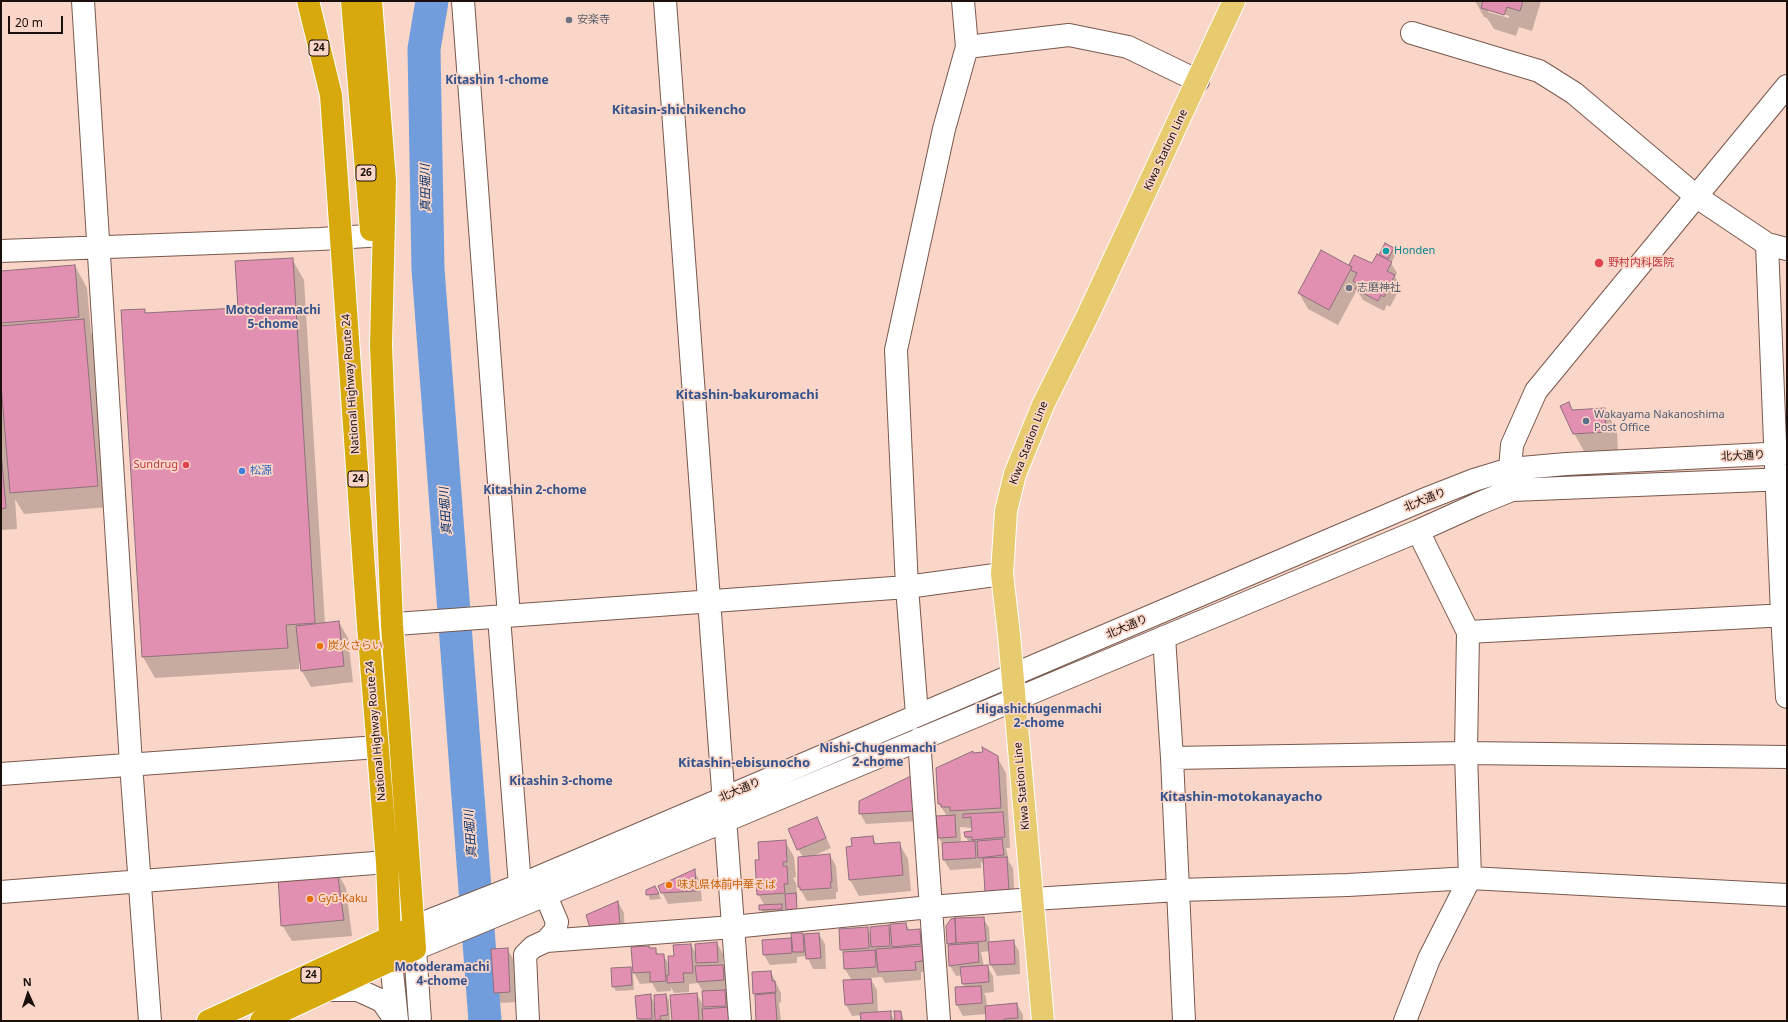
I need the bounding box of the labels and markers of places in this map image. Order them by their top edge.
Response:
place label: 安楽寺 [577,13,610,27]
marker: 安楽寺 [564,15,574,25]
place label: Honden [1394,244,1435,258]
marker: Honden [1381,246,1391,256]
place label: 野村内科医院 [1608,256,1674,270]
marker: 野村内科医院 [1593,257,1605,269]
place label: 志磨神社 [1357,281,1401,295]
marker: 志磨神社 [1344,283,1354,293]
place label: Wakayama Nakanoshima Post Office [1594,408,1725,434]
marker: Wakayama Nakanoshima Post Office [1581,416,1591,426]
place label: Sundrug [133,458,178,472]
marker: Sundrug [181,460,191,470]
place label: 松源 [250,464,272,478]
marker: 松源 [237,466,247,476]
place label: 炭火さらい [328,639,383,653]
marker: 炭火さらい [315,641,325,651]
place label: 味丸県体前中華そば [677,878,776,892]
marker: 味丸県体前中華そば [664,880,674,890]
place label: Gyū-Kaku [318,892,368,906]
marker: Gyū-Kaku [305,894,315,904]

